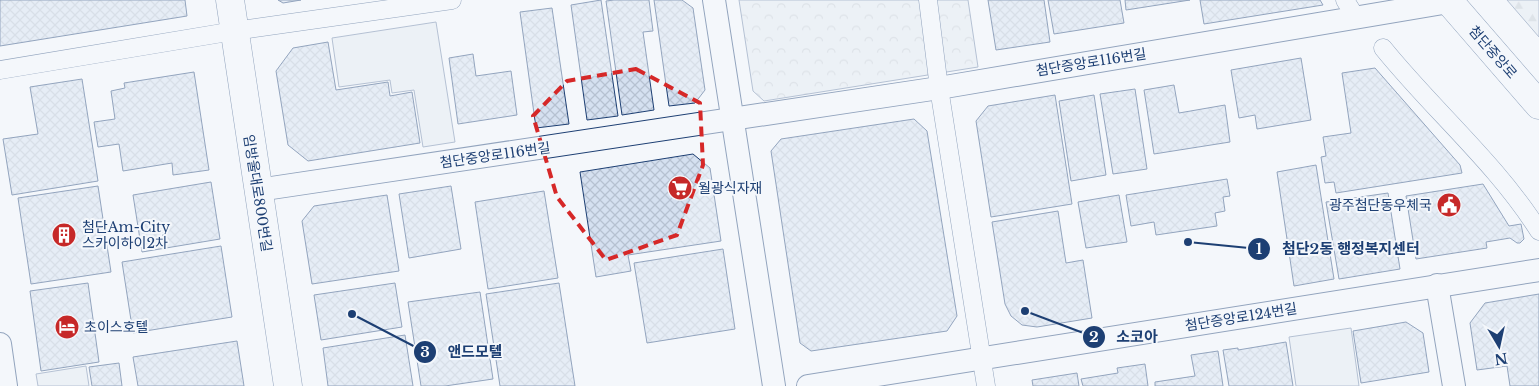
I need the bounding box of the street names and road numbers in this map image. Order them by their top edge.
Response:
street label: 첨단중앙로 [1465,22,1521,82]
street label: 첨단중앙로116번길 [1034,44,1148,80]
street label: 임방울대로800번길 [240,133,276,253]
street label: 첨단중앙로116번길 [438,138,552,172]
street label: 첨단중앙로124번길 [1184,299,1298,335]

